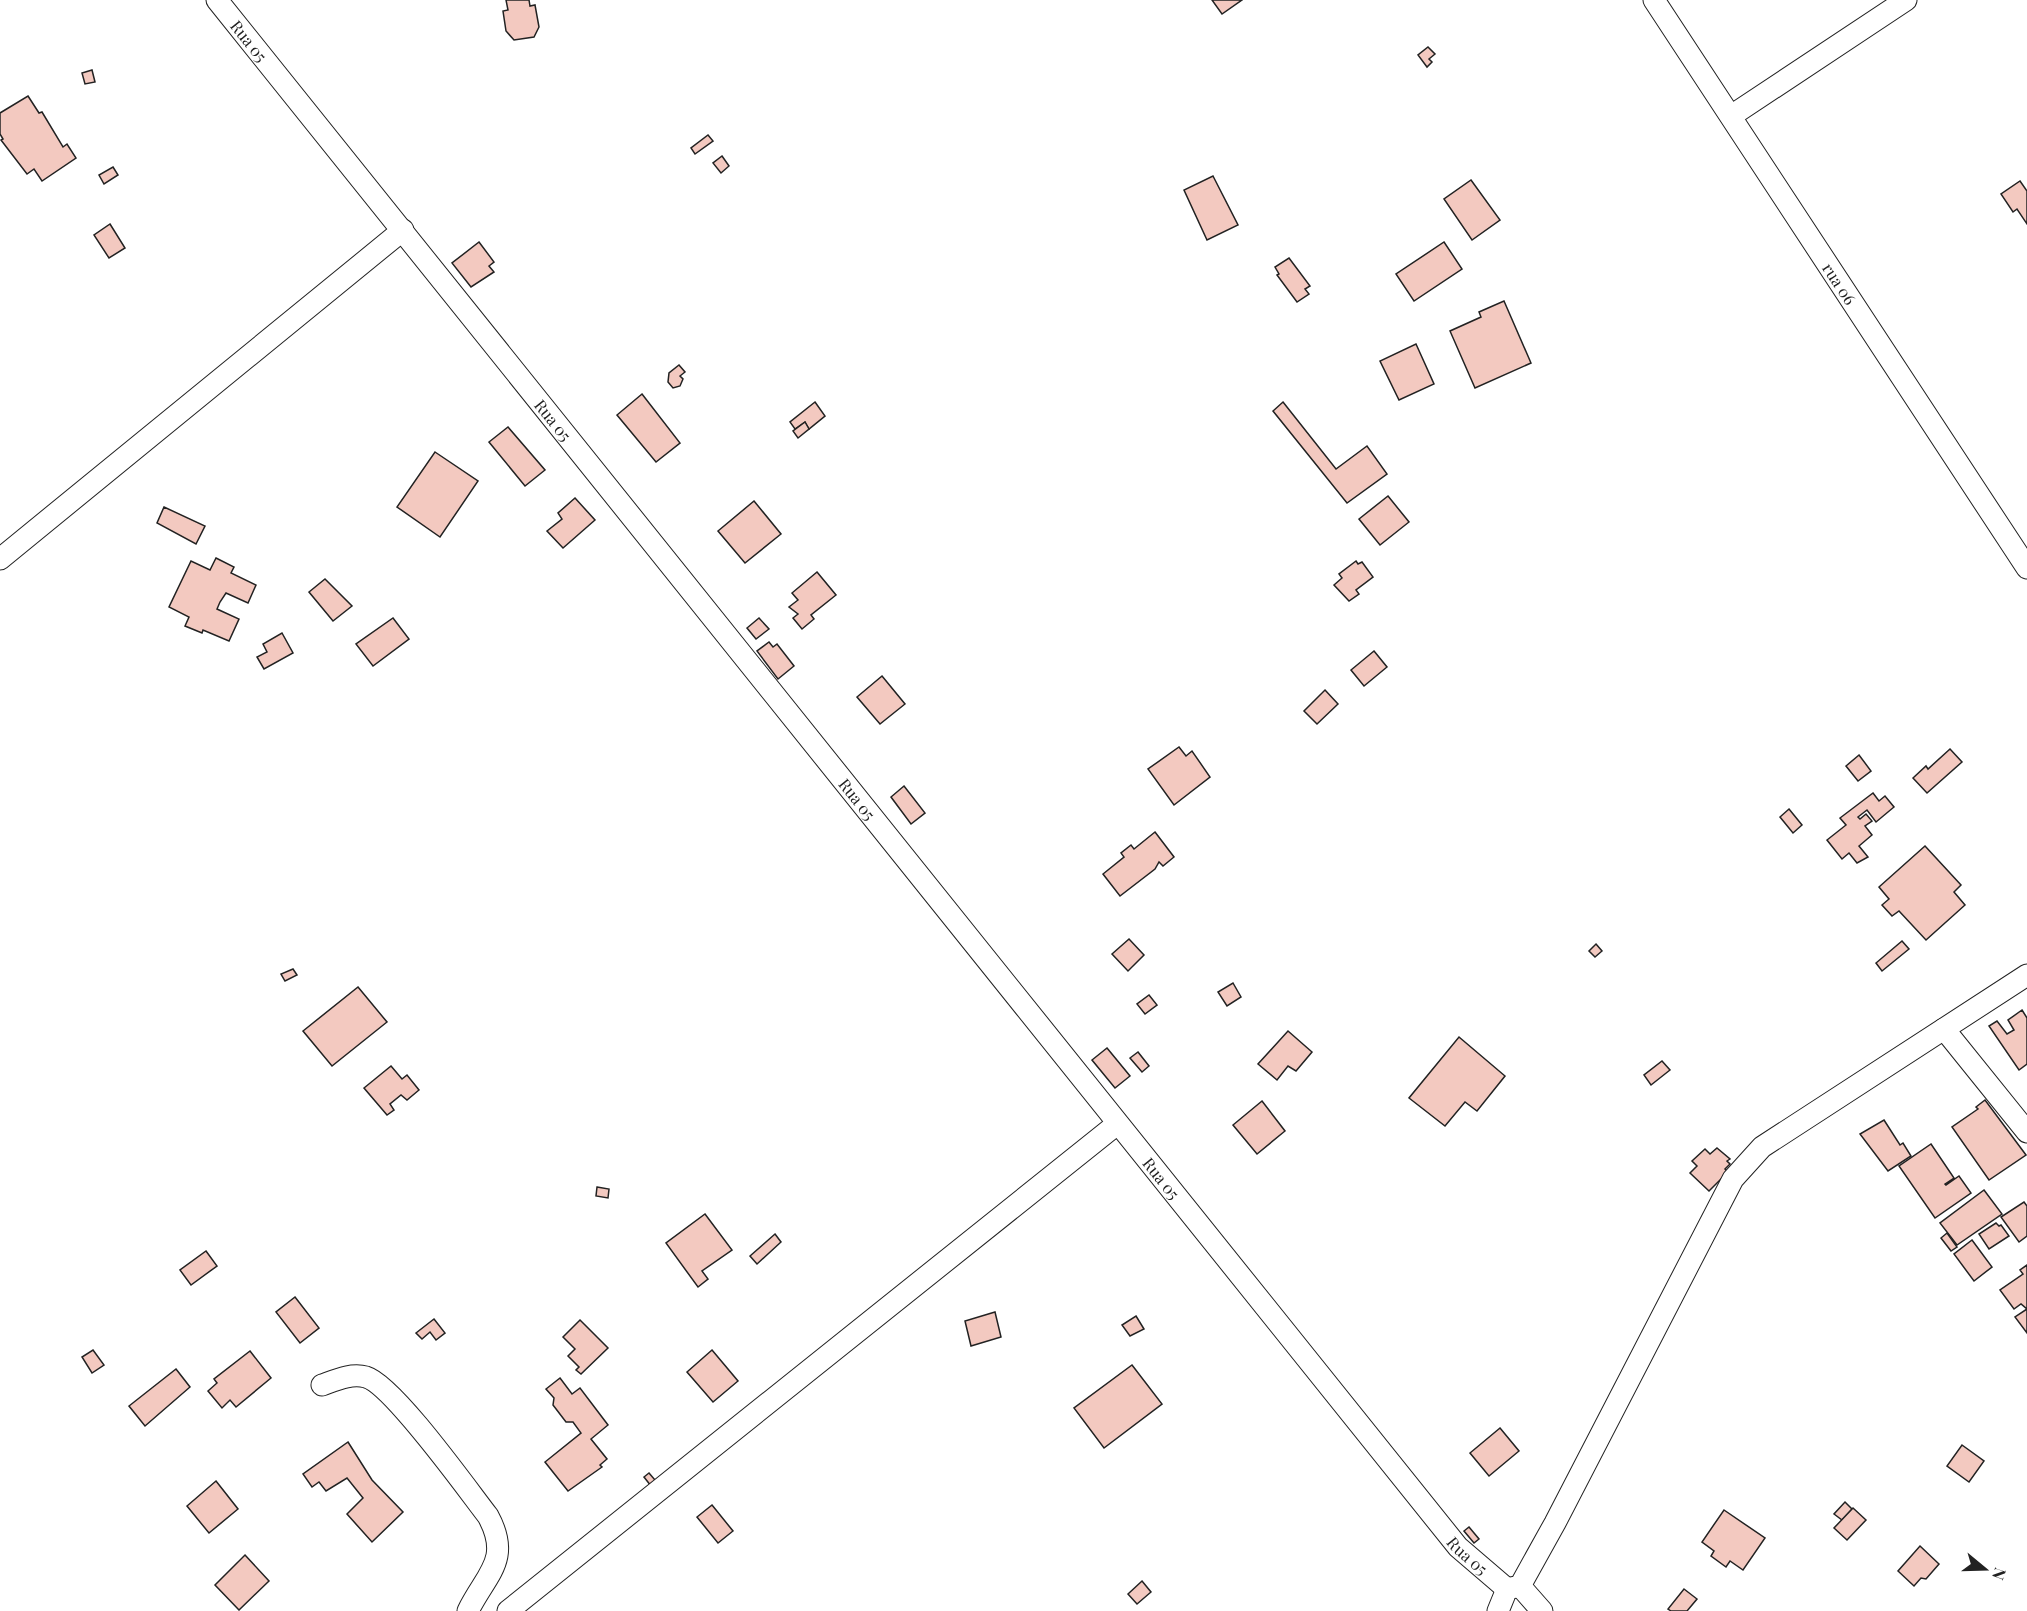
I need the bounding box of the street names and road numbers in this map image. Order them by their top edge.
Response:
street label: Rua 05 [226,15,273,66]
street label: rua 06 [1819,258,1862,308]
street label: Rua 05 [531,394,577,445]
street label: Rua 05 [835,774,881,824]
street label: Rua 05 [1139,1153,1185,1203]
street label: Rua 05 [1443,1532,1493,1579]

